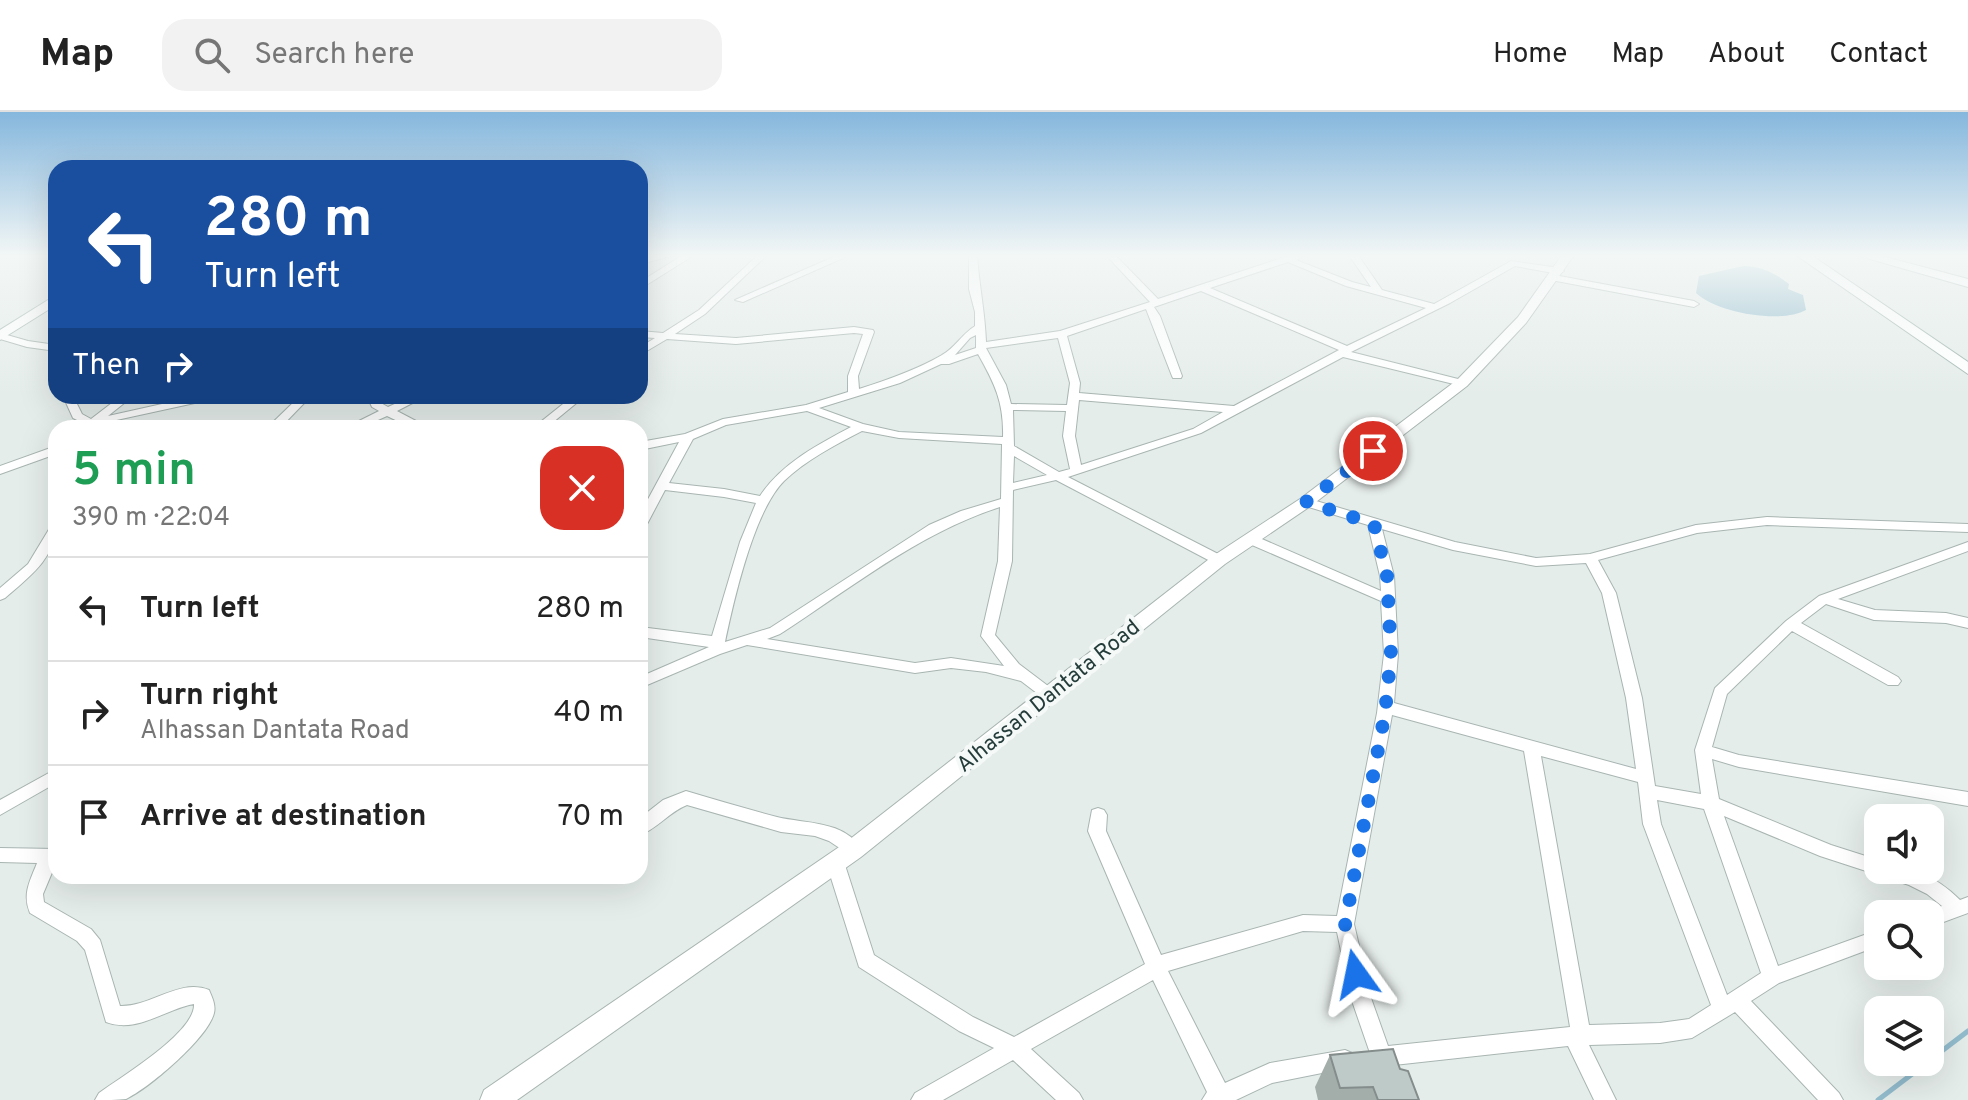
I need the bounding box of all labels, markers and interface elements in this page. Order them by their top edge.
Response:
search box [162,19,722,91]
text: Map [40,31,114,80]
icon: search [190,33,234,77]
text: Search here [254,37,414,74]
text: Home [1493,37,1567,73]
text: Map [1611,37,1664,73]
text: About [1708,37,1785,73]
text: Contact [1829,37,1928,73]
text: 280 m [204,186,372,256]
icon: left [72,192,176,296]
text: Turn left [204,255,341,301]
icon: right [156,344,200,388]
text: Then [72,348,140,385]
pin [1339,417,1407,485]
icon: arrive [1351,429,1395,473]
text: 5 min [72,442,196,502]
button: close [540,446,624,530]
text: 390 m · 22:04 [72,502,230,535]
icon: left [72,587,116,631]
text: Turn left [140,591,260,628]
text: 280 m [536,591,624,628]
street label: Alhassan Dantata Road [952,615,1146,779]
text: Turn right [140,678,278,715]
icon: right [72,691,116,735]
text: 40 m [554,695,624,732]
text: Alhassan Dantata Road [140,715,410,748]
icon: arrive [72,795,116,839]
text: Arrive at destination [140,799,426,836]
text: 70 m [558,799,624,836]
map controls [1864,804,1944,1076]
button: sound [1864,804,1944,884]
button: search [1864,900,1944,980]
position arrow [1314,932,1398,1016]
button: layers [1864,996,1944,1076]

